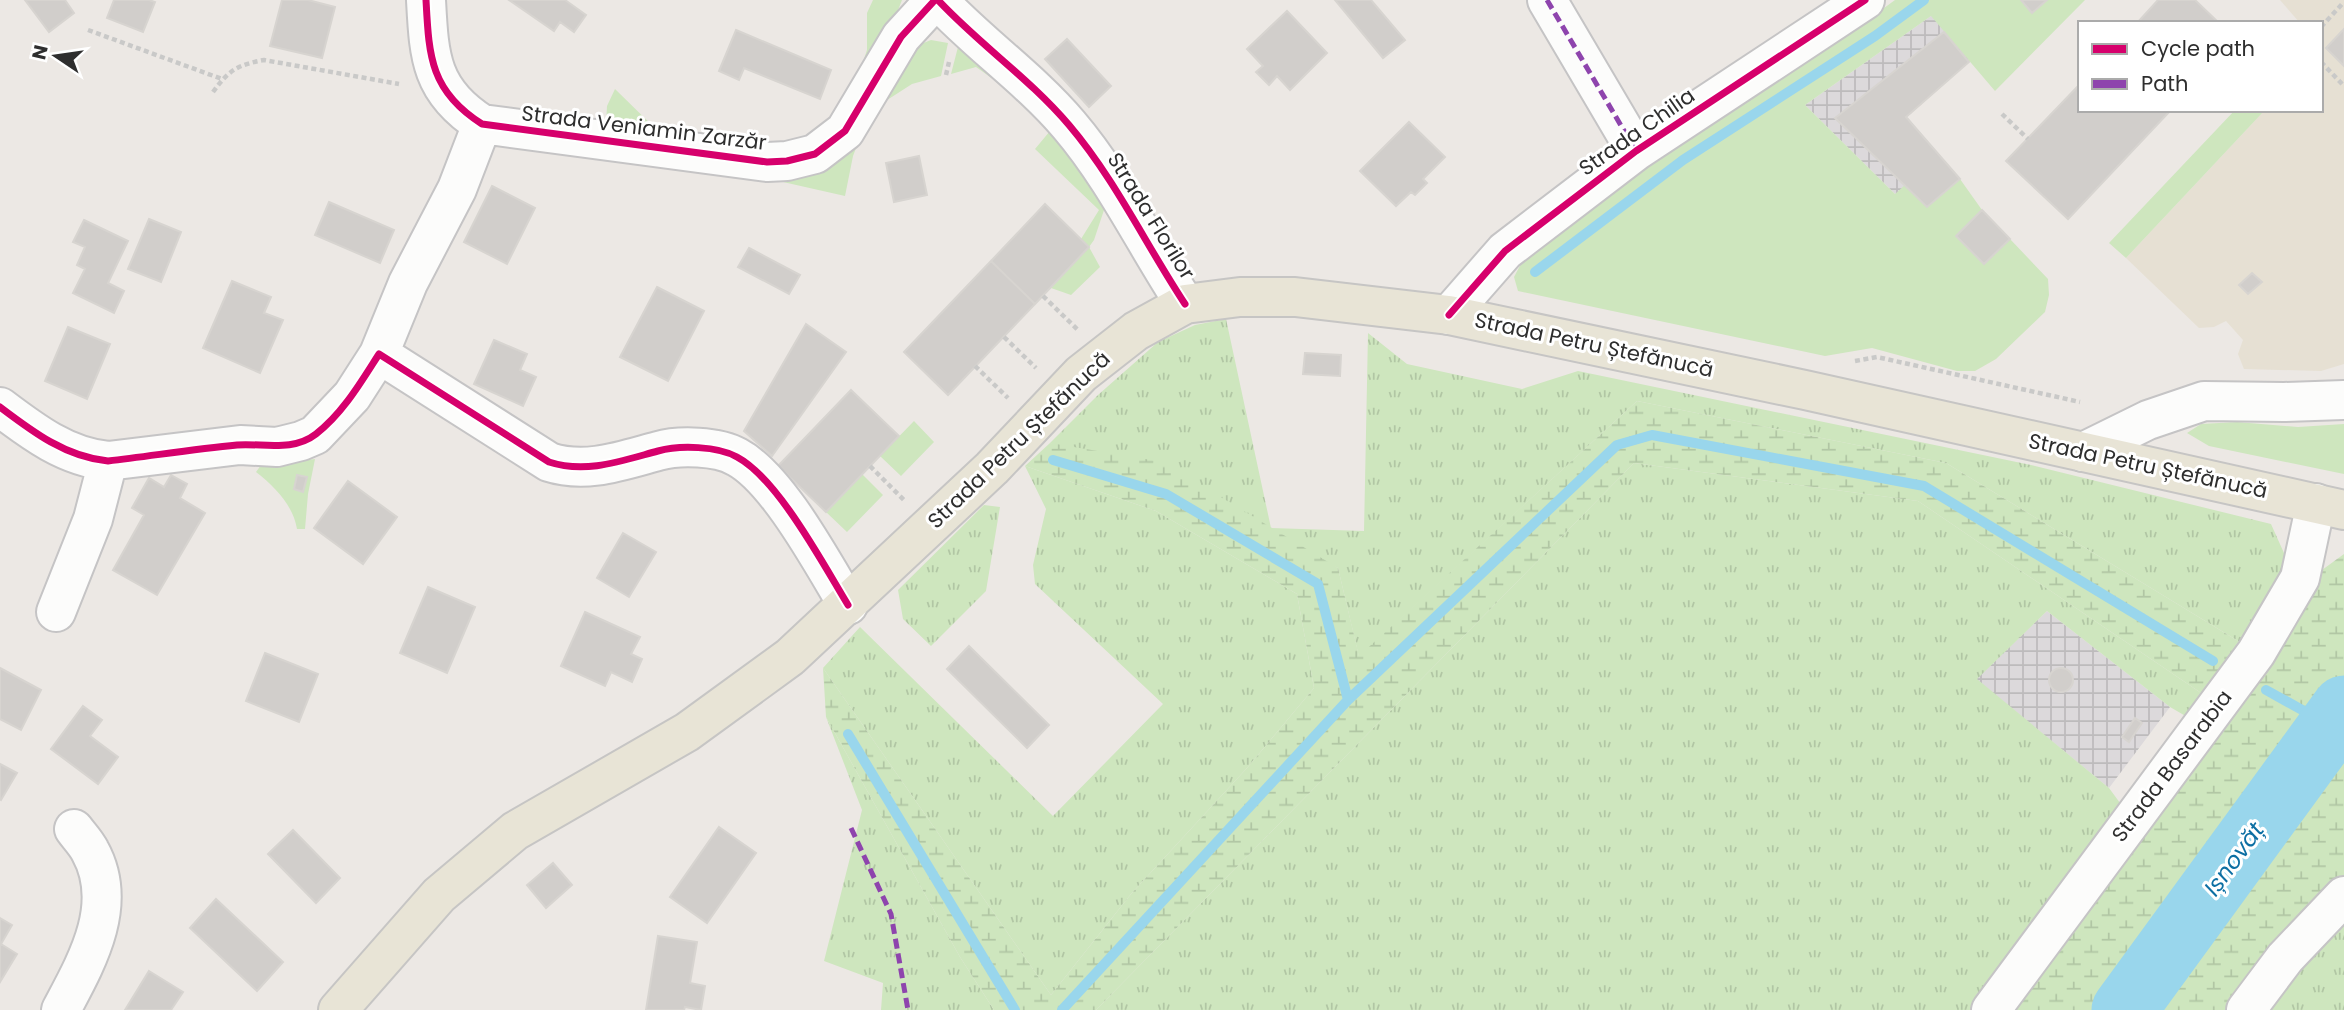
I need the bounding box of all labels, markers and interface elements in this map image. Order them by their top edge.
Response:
north arrow [21,21,91,91]
legend [2078,21,2323,112]
text: Cycle path [2141,34,2255,63]
text: N [25,42,55,62]
text: Path [2141,69,2188,98]
street label: Strada Chilia [1573,81,1700,182]
street label: Strada Veniamin Zarzăr [520,98,768,157]
street label: Strada Florilor [1101,147,1202,285]
street label: Strada Petru Ștefănucă [1472,305,1716,384]
street label: Strada Petru Ștefănucă [921,345,1116,535]
street label: Strada Petru Ștefănucă [2026,426,2270,505]
street label: Strada Basarabia [2105,684,2238,848]
water label: Ișnovăț [2196,815,2272,902]

